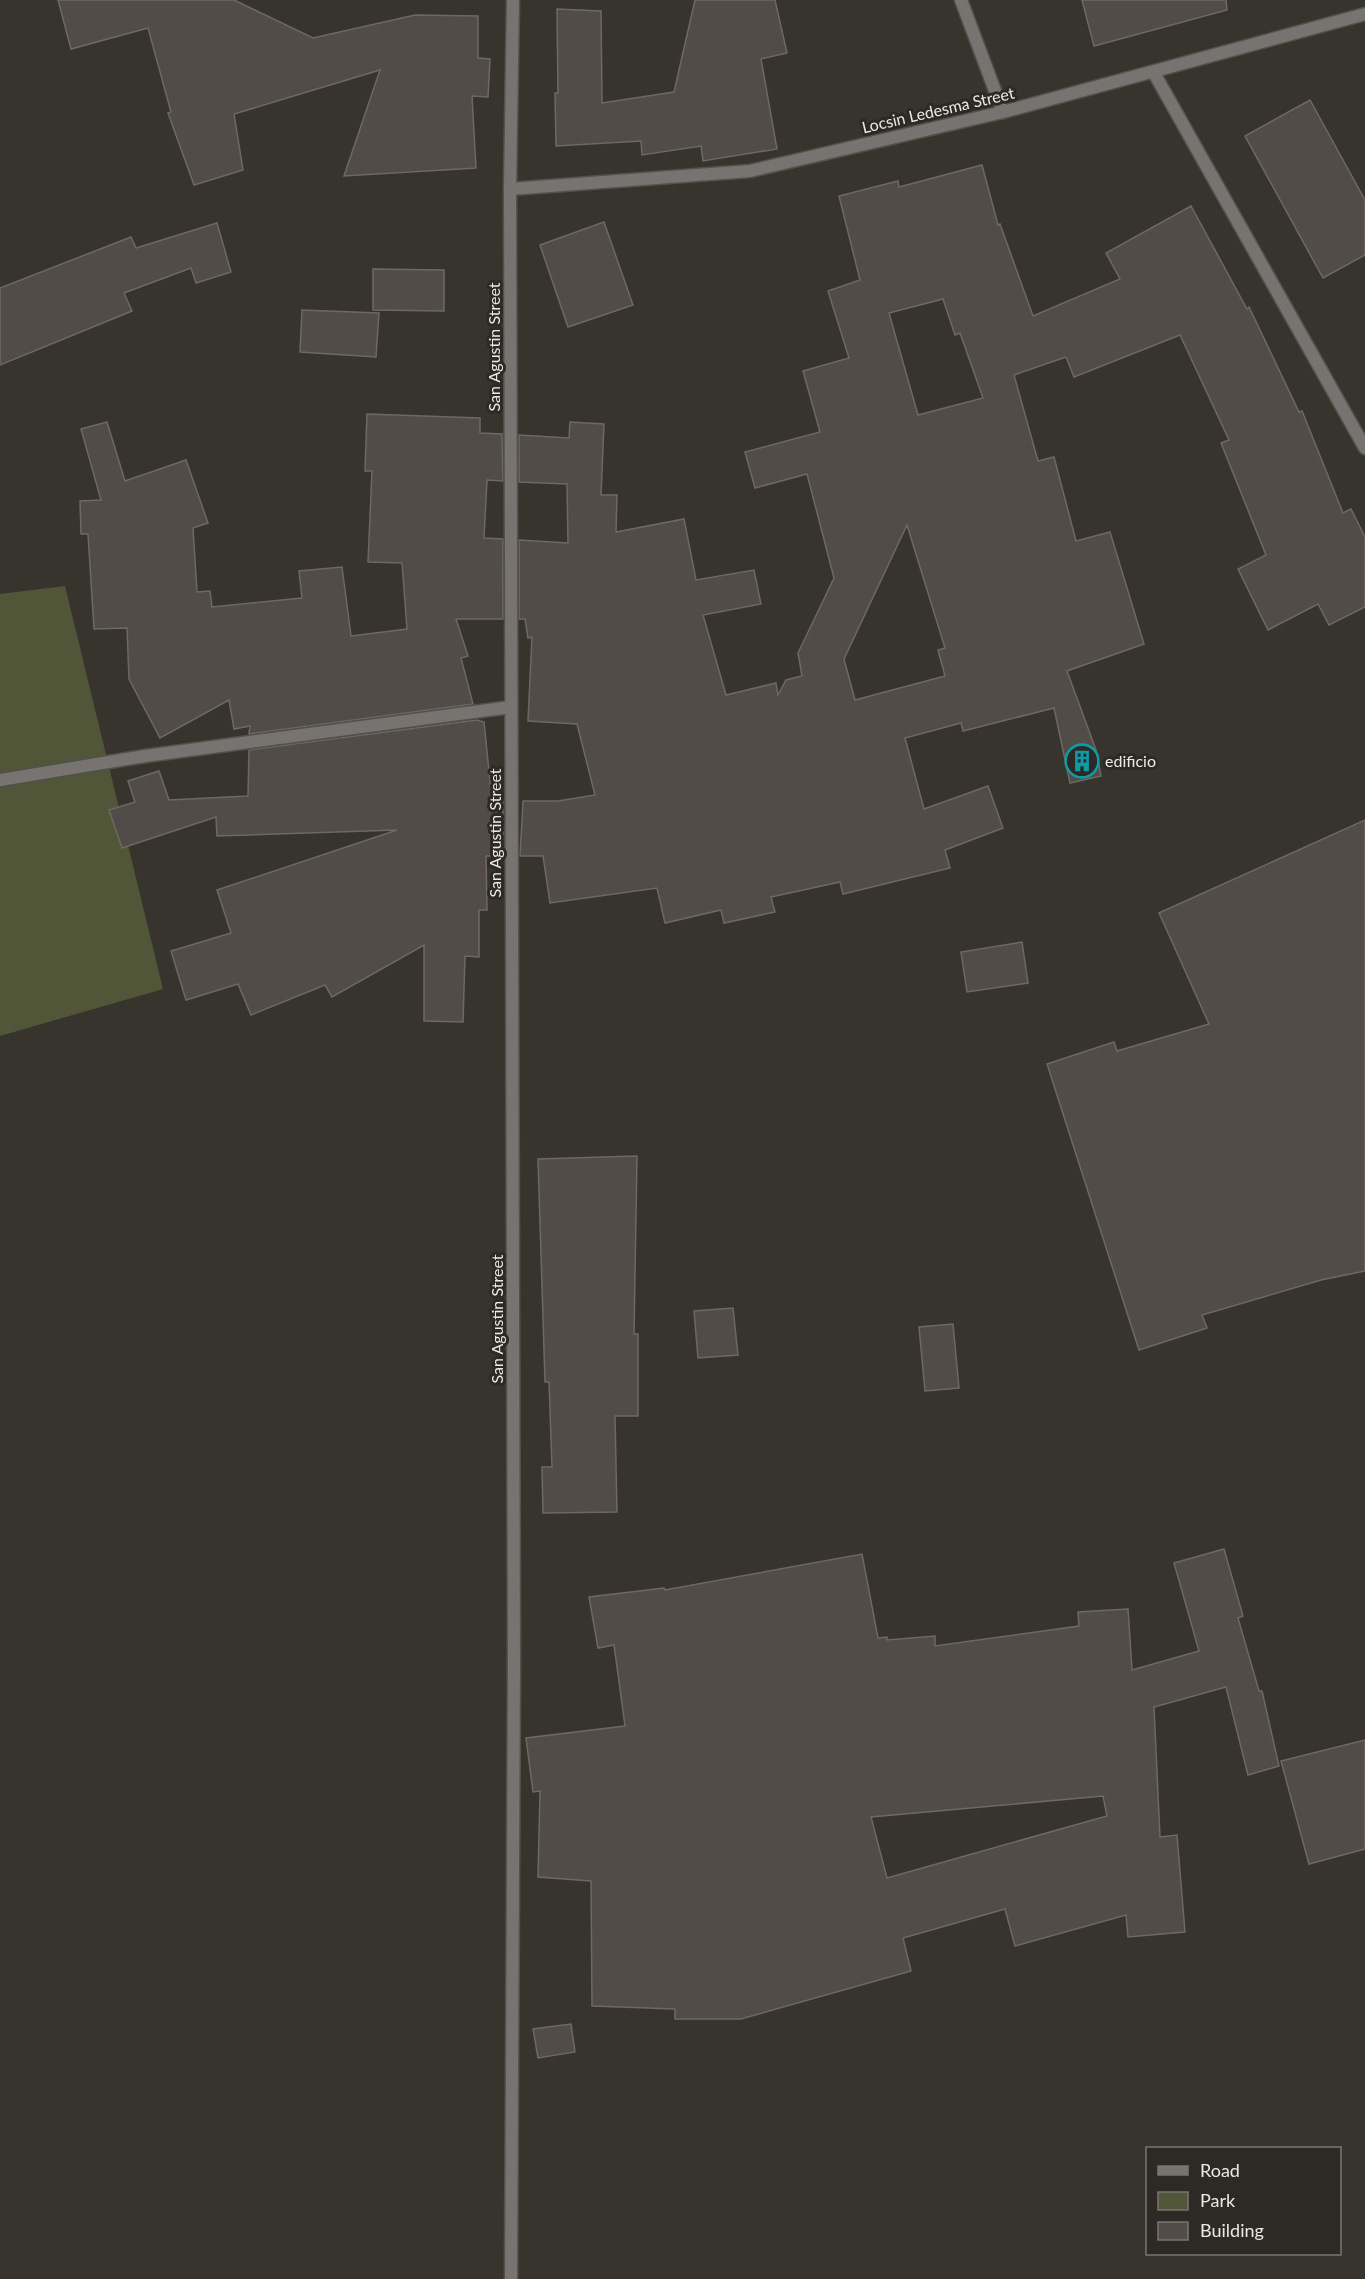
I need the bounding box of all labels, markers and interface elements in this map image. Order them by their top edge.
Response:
street label: Locsin Ledesma Street [860,83,1016,136]
street label: San Agustin Street [484,282,503,412]
building icon: edificio [1064,743,1100,779]
place label: edificio [1105,751,1156,770]
street label: San Agustin Street [485,768,504,898]
street label: San Agustin Street [487,1254,506,1384]
legend [1146,2147,1341,2255]
text: Road [1200,2159,1240,2181]
text: Park [1200,2189,1236,2211]
text: Building [1200,2219,1264,2241]

